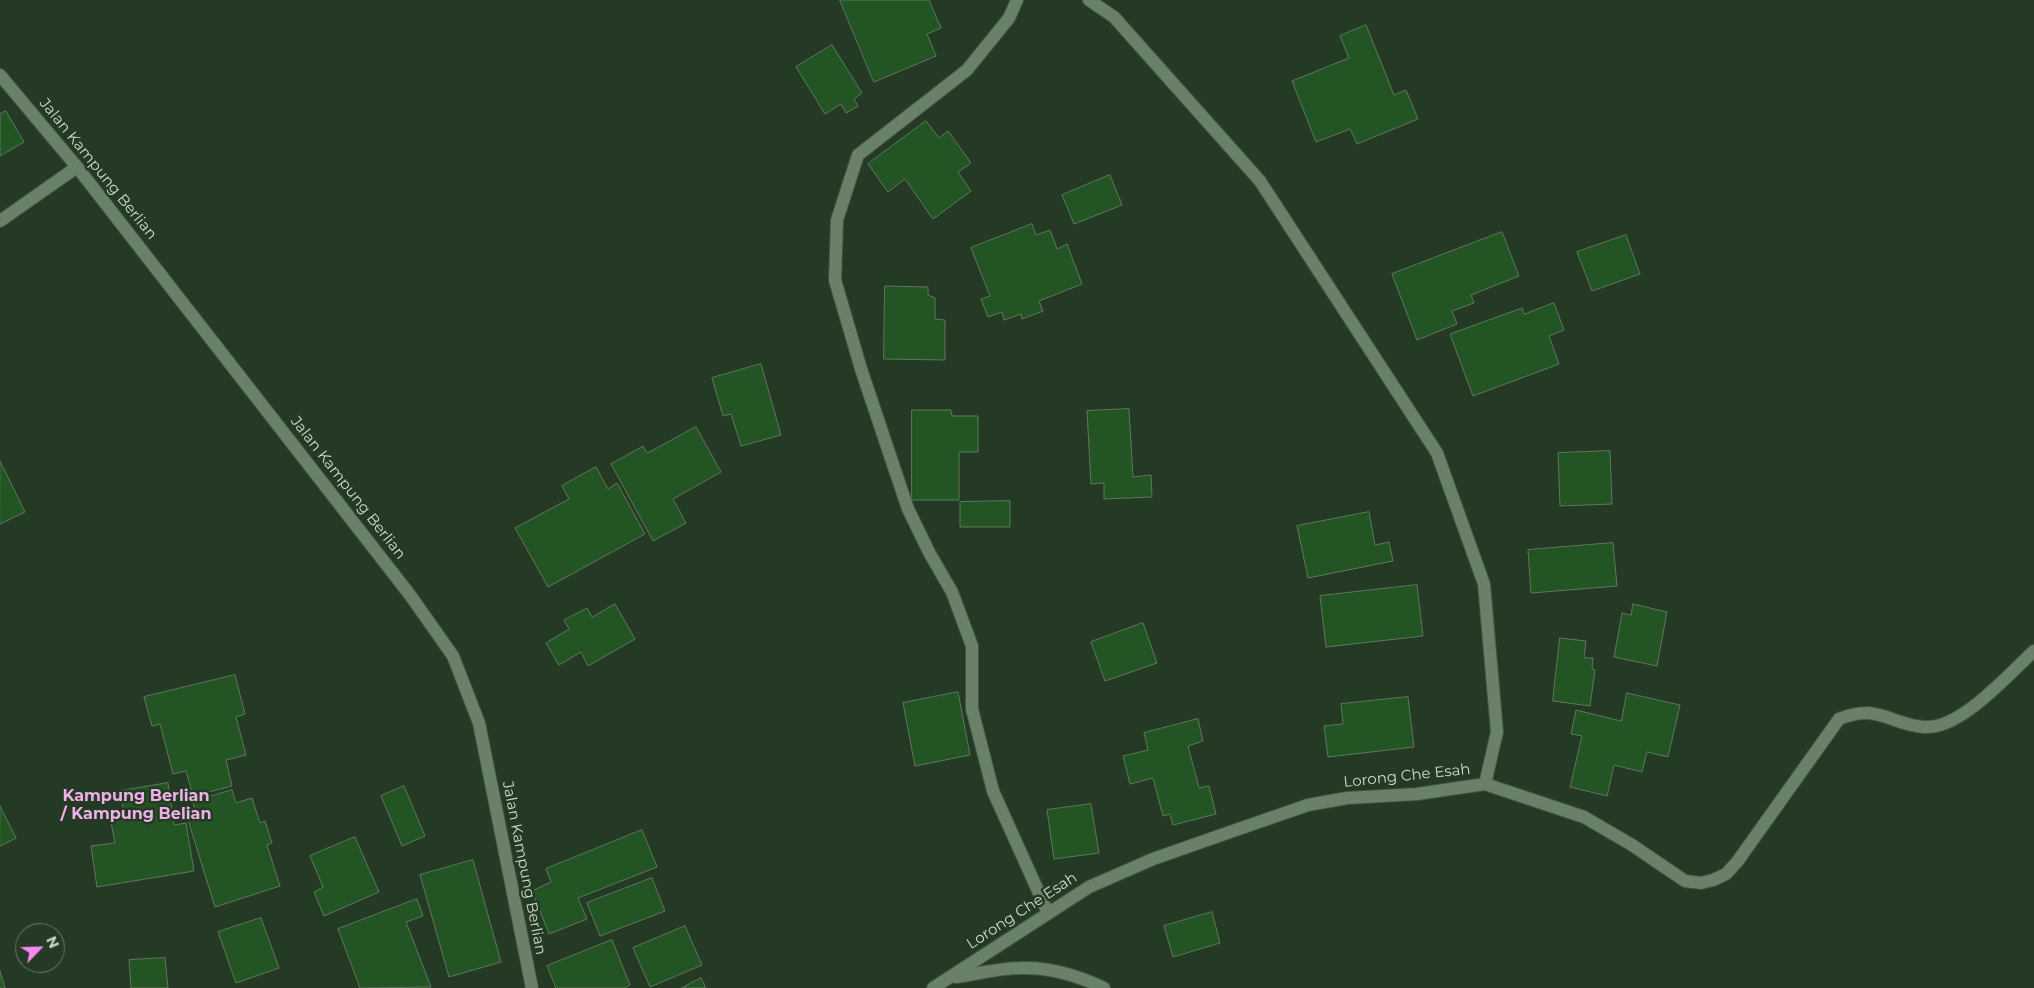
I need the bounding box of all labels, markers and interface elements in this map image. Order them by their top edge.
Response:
street label: Jalan Kampung Berlian [35,95,161,243]
street label: Jalan Kampung Berlian [287,413,409,563]
street label: Lorong Che Esah [1343,760,1471,792]
street label: Jalan Kampung Berlian [498,780,550,956]
district label: Kampung Berlian / Kampung Belian [61,786,211,824]
street label: Lorong Che Esah [964,869,1080,953]
north arrow [15,923,65,973]
text: N [42,933,63,951]

